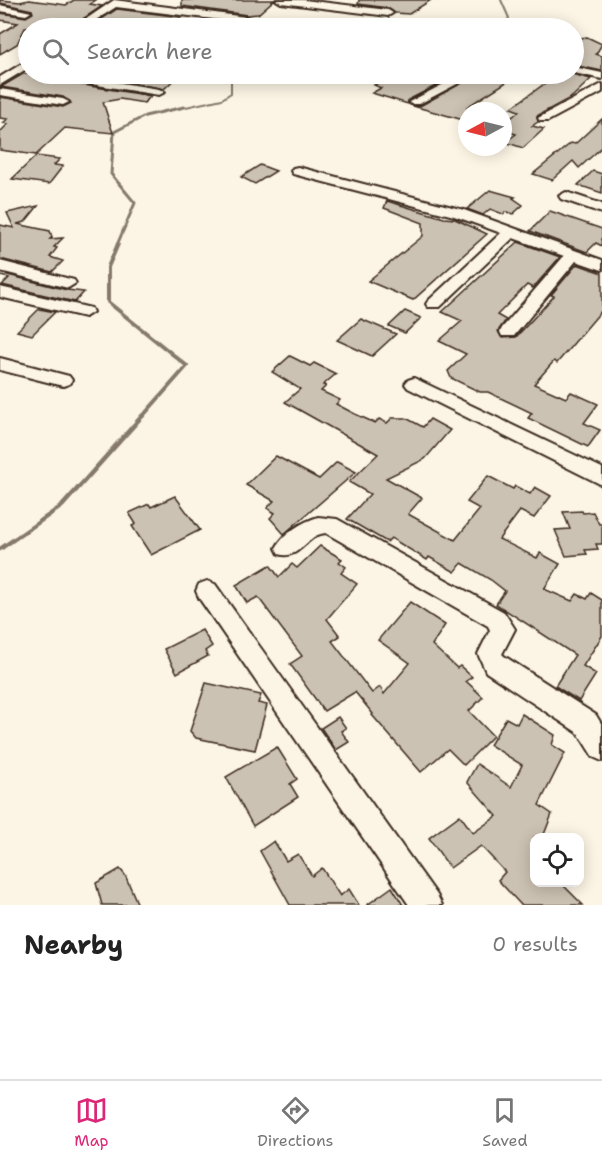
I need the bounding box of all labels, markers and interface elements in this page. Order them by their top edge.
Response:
search box [18,18,584,84]
icon: search [39,35,72,68]
text: Search here [87,37,213,66]
north arrow [458,102,512,156]
map controls [530,833,584,887]
button: locate [530,833,584,887]
text: Nearby [24,927,123,962]
text: 0 results [492,931,578,957]
tab: Map [74,1094,109,1151]
tab: Directions [257,1094,334,1151]
tab: Saved [482,1094,528,1151]

